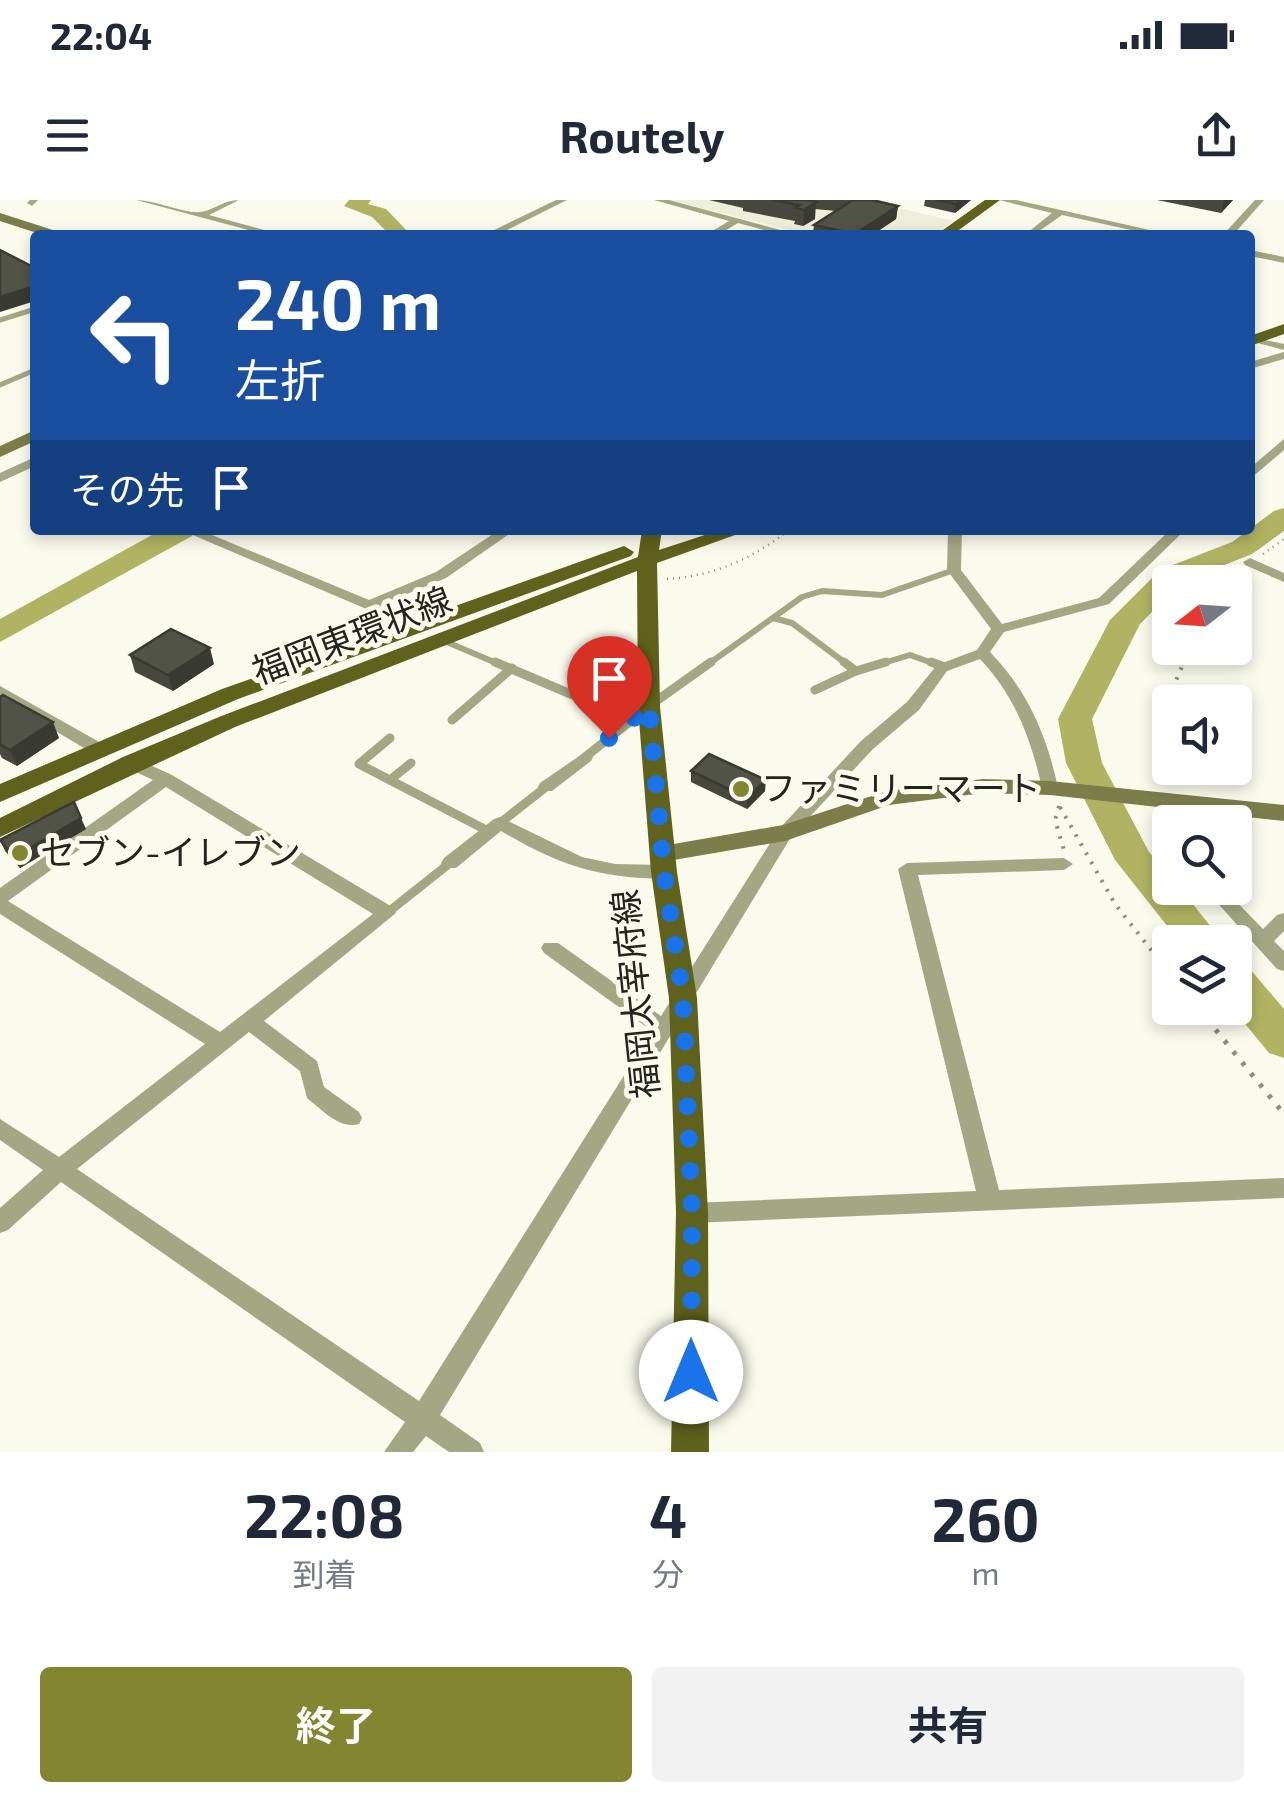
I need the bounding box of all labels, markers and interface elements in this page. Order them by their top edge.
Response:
text: 22:04 [50,12,152,58]
icon: menu [40,108,95,163]
text: Routely [559,108,725,162]
icon: share [1189,108,1244,163]
text: 240 m [235,260,441,344]
icon: left [70,270,200,400]
text: 左折 [235,352,325,406]
icon: arrive [204,460,259,515]
text: その先 [70,466,184,512]
north arrow [1152,565,1252,665]
map controls [1152,565,1252,1025]
street label: 福岡東環状線 [246,577,457,691]
pin [567,636,652,739]
icon: arrive [582,651,637,706]
button: sound [1152,685,1252,785]
place label: ファミリーマート [761,766,1041,808]
marker: ファミリーマート [730,778,752,800]
button: search [1152,805,1252,905]
place label: セブン-イレブン [40,830,301,872]
marker: セブン-イレブン [9,842,31,864]
street label: 福岡太宰府線 [602,888,666,1101]
button: layers [1152,925,1252,1025]
position arrow [639,1320,743,1424]
text: 22:08 [244,1478,405,1550]
text: 4 [649,1478,687,1550]
text: 260 [932,1482,1040,1554]
text: m [972,1553,1000,1591]
text: 到着 [293,1554,357,1592]
text: 分 [652,1554,684,1592]
button: 終了 [40,1667,632,1782]
button: 共有 [652,1667,1244,1782]

